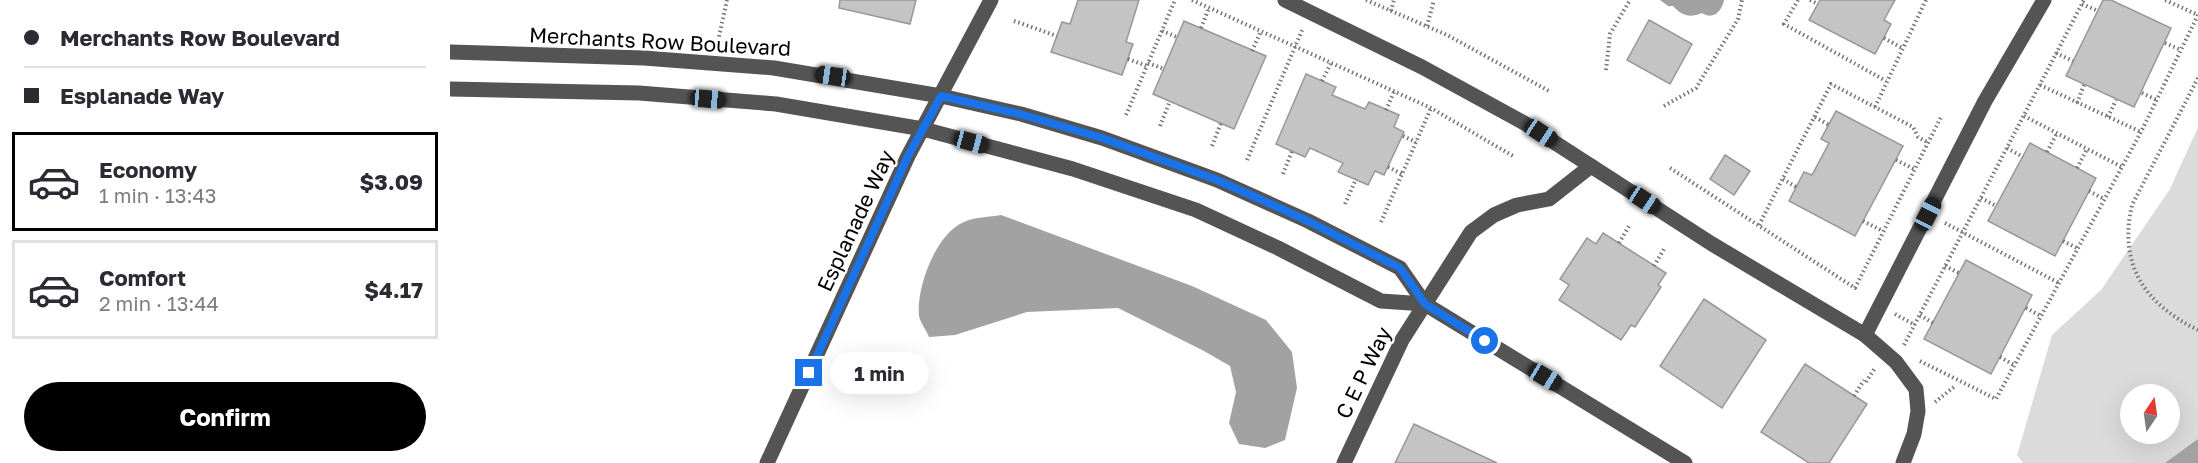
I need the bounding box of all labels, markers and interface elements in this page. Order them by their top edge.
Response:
street label: Merchants Row Boulevard [528,21,792,61]
text: Merchants Row Boulevard [60,24,340,51]
car [814,65,852,87]
text: Esplanade Way [60,82,224,109]
car [689,88,727,110]
car [1521,116,1561,150]
car [951,129,991,155]
street label: Esplanade Way [811,145,899,295]
icon: car [27,155,81,209]
text: Economy [99,156,197,183]
text: $3.09 [360,168,423,195]
text: 1 min · 13:43 [99,183,216,207]
car [1624,183,1664,217]
car [1912,194,1944,234]
icon: car [27,263,81,317]
text: Comfort [99,264,186,291]
text: $4.17 [364,276,423,303]
text: 2 min · 13:44 [99,291,219,315]
street label: C E P Way [1330,322,1397,423]
route start [1471,327,1498,354]
callout: 1 min [830,352,929,394]
route end [795,359,822,386]
car [1525,360,1565,394]
text: 1 min [854,361,905,385]
button: Confirm [24,382,426,451]
north arrow [2120,384,2180,444]
map controls [2120,384,2180,444]

